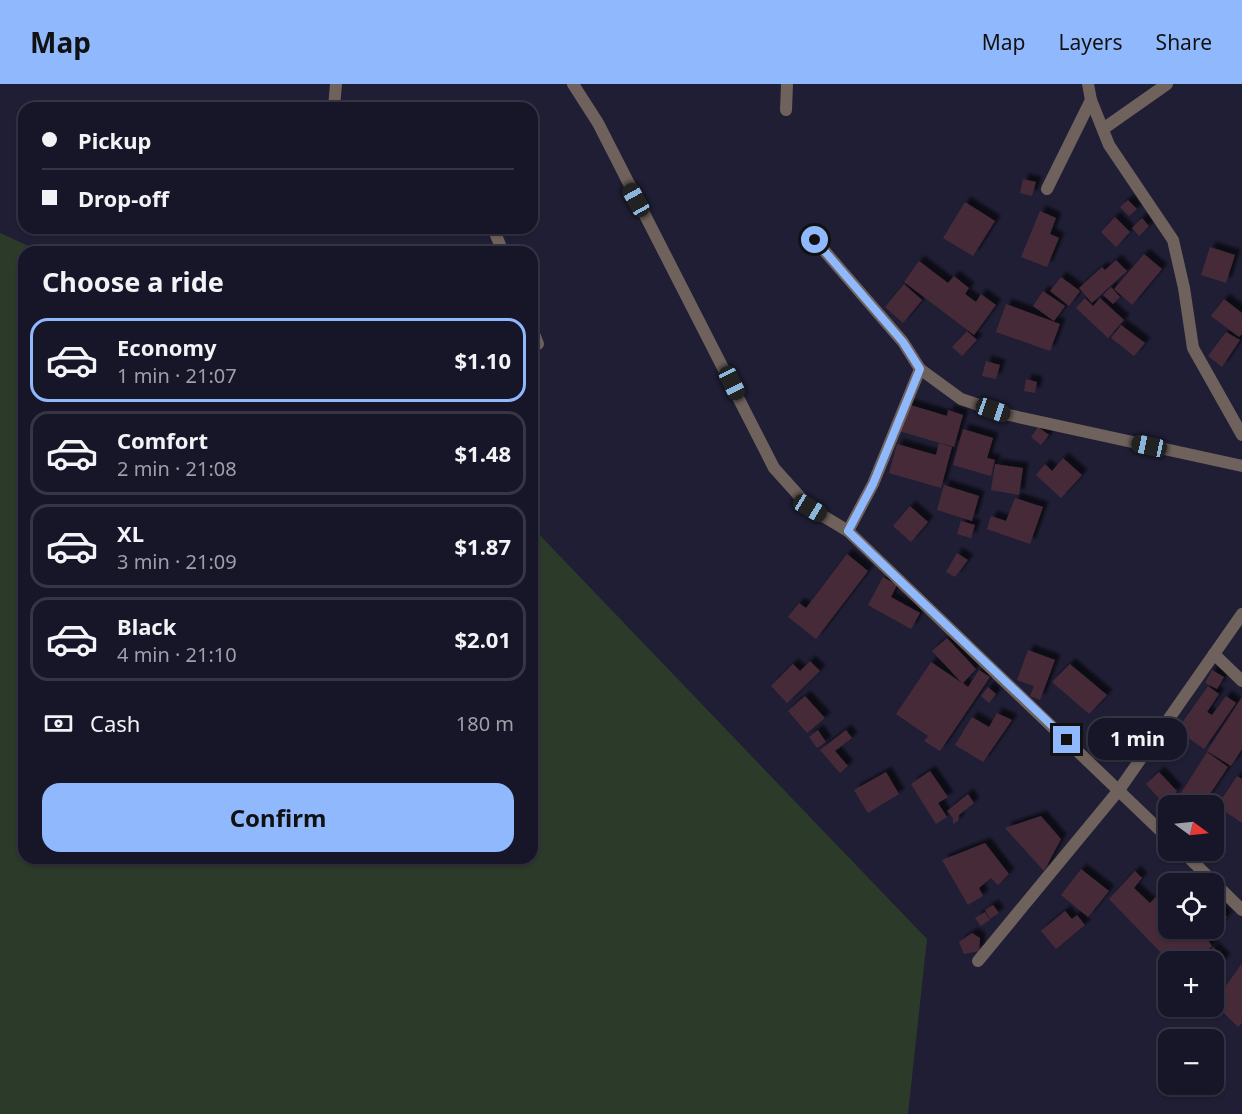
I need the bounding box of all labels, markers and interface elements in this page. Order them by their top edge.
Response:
text: Map [30,23,91,61]
text: Map [982,28,1026,56]
text: Layers [1059,28,1123,56]
text: Share [1156,28,1212,56]
text: Pickup [78,125,151,155]
car [619,180,653,220]
text: Drop-off [78,183,169,213]
route start [801,226,828,253]
text: Choose a ride [42,263,224,300]
text: Economy [117,332,216,362]
icon: car [45,333,99,387]
text: $1.10 [454,345,511,375]
text: 1 min · 21:07 [117,362,237,389]
car [716,363,748,403]
car [973,396,1013,424]
text: Comfort [117,425,208,455]
icon: car [45,426,99,480]
car [1130,433,1168,459]
text: $1.48 [454,438,511,468]
text: 2 min · 21:08 [117,455,237,482]
car [790,491,830,525]
text: XL [117,518,144,548]
icon: car [45,519,99,573]
text: $1.87 [454,531,511,561]
text: 3 min · 21:09 [117,548,237,575]
text: Black [117,611,176,641]
icon: car [45,612,99,666]
text: $2.01 [454,624,511,654]
text: 4 min · 21:10 [117,641,237,668]
icon: cash [42,707,75,740]
text: Cash [90,708,140,738]
text: 180 m [456,710,514,737]
callout: 1 min [1088,719,1187,761]
text: 1 min [1110,725,1165,752]
route end [1053,726,1080,753]
button: Confirm [42,783,514,852]
north arrow [1158,795,1224,861]
map controls [1158,795,1224,1095]
button: locate [1158,873,1224,939]
button: + [1158,951,1224,1017]
button: − [1158,1029,1224,1095]

